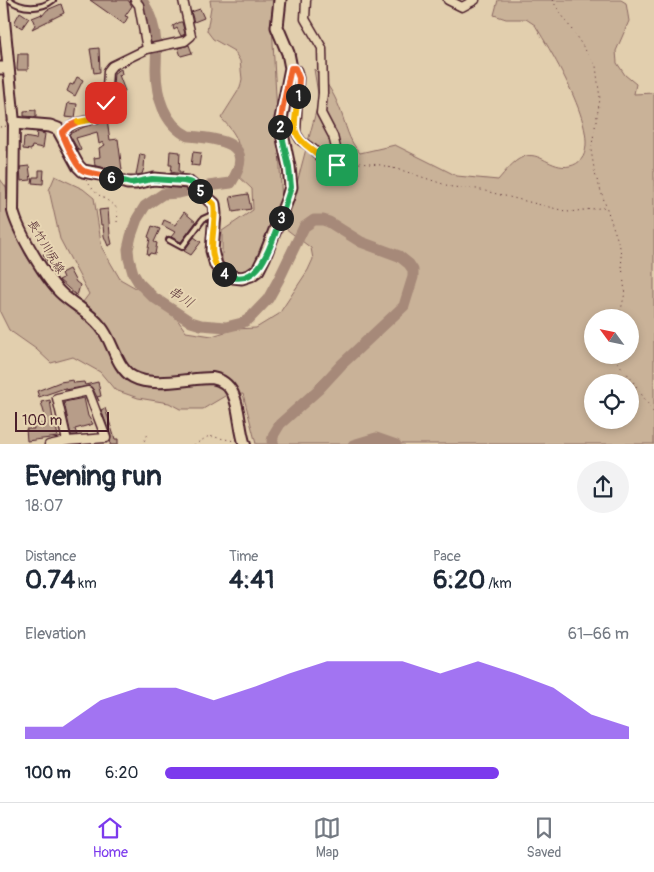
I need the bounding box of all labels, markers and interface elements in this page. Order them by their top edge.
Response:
pin [85,82,127,124]
pin: 1 [286,84,310,108]
text: 1 [296,88,301,105]
icon: check [92,89,120,117]
pin: 2 [268,114,292,140]
text: 2 [277,119,284,136]
pin [316,144,358,186]
icon: arrive [323,151,351,179]
pin: 6 [98,166,124,190]
text: 6 [107,170,116,187]
pin: 5 [188,178,212,204]
text: 5 [197,183,204,200]
pin: 3 [268,206,294,230]
text: 3 [278,210,285,227]
street label: 長竹川尻線 [24,217,68,277]
pin: 4 [212,262,236,286]
text: 4 [220,266,229,283]
water label: 串川 [165,282,197,312]
north arrow [584,309,639,364]
map controls [584,309,639,429]
button: locate [584,374,639,429]
scale bar [15,410,109,433]
text: 100 m [22,412,62,429]
text: Evening run [25,459,162,494]
button: share [577,461,629,513]
text: 18:07 [25,496,63,516]
text: Distance [25,548,76,565]
text: Time [229,548,258,565]
text: Pace [433,548,461,565]
text: 0.74 [25,565,75,596]
text: 4:41 [229,565,274,596]
text: 6:20 [433,565,485,596]
text: km [75,575,97,592]
text: /km [485,575,512,592]
text: Elevation [25,624,86,644]
text: 61–66 m [568,624,629,644]
text: 100 m [25,763,71,783]
text: 6:20 [105,763,138,783]
tab: Home [93,814,128,861]
tab: Map [313,814,341,861]
tab: Saved [527,814,561,861]

